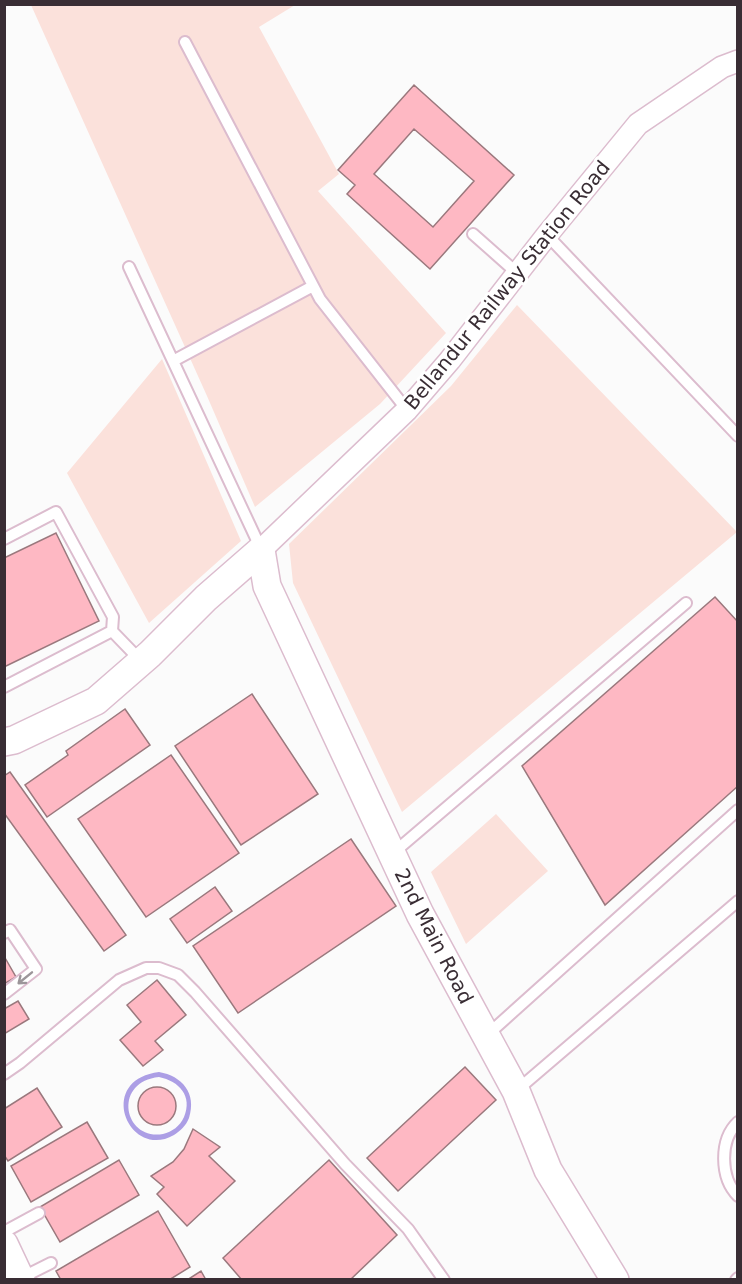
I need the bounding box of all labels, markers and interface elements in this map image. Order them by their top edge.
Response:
street label: Bellandur Railway Station Road [399,156,615,414]
street label: 2nd Main Road [390,864,478,1008]
one-way arrow [17,972,33,985]

